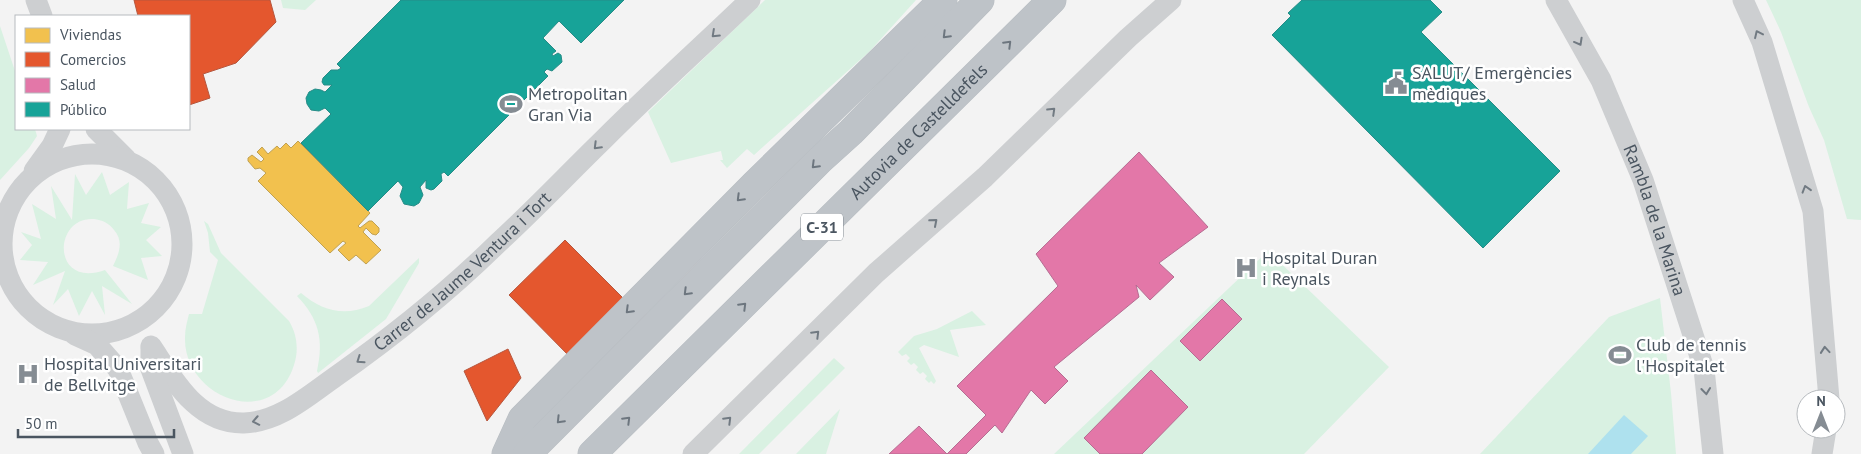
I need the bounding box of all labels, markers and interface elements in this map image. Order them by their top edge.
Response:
legend [15,15,190,130]
text: Viviendas [59,25,121,44]
one-way arrow [711,28,720,37]
one-way arrow [943,29,952,38]
one-way arrow [1754,30,1765,39]
one-way arrow [1573,37,1583,46]
one-way arrow [1002,41,1011,50]
text: Comercios [60,50,126,69]
street label: Autovia de Castelldefels [844,58,992,204]
place label: SALUT/ Emergències mèdiques [1412,61,1572,105]
public building icon: SALUT/ Emergències mèdiques [1383,70,1409,96]
text: Salud [60,75,96,94]
place label: Metropolitan Gran Via [528,82,628,126]
sports icon: Metropolitan Gran Via [498,91,524,117]
text: Público [60,100,107,119]
one-way arrow [1046,108,1055,117]
one-way arrow [594,140,603,149]
street label: Rambla de la Marina [1618,141,1692,299]
one-way arrow [812,159,821,168]
street label: Carrer de Jaume Ventura i Tort [369,186,556,356]
one-way arrow [1802,186,1812,194]
one-way arrow [737,193,746,202]
road number: C-31 [801,213,843,240]
one-way arrow [928,219,937,228]
place label: Hospital Duran i Reynals [1262,246,1377,290]
hospital icon: Hospital Duran i Reynals [1233,255,1259,281]
one-way arrow [684,286,693,295]
one-way arrow [737,303,746,312]
one-way arrow [626,304,635,313]
one-way arrow [810,331,819,340]
place label: Club de tennis l'Hospitalet [1636,333,1747,377]
sports icon: Club de tennis l'Hospitalet [1607,342,1633,368]
one-way arrow [1820,346,1831,354]
place label: Hospital Universitari de Bellvitge [44,352,202,396]
one-way arrow [356,354,366,363]
hospital icon: Hospital Universitari de Bellvitge [15,361,41,387]
one-way arrow [1700,387,1711,395]
north arrow [1796,389,1846,439]
text: N [1816,392,1826,410]
scale bar [18,406,174,438]
text: 50 m [25,414,58,433]
one-way arrow [557,414,566,423]
one-way arrow [251,415,260,425]
one-way arrow [621,417,630,426]
one-way arrow [722,417,731,426]

